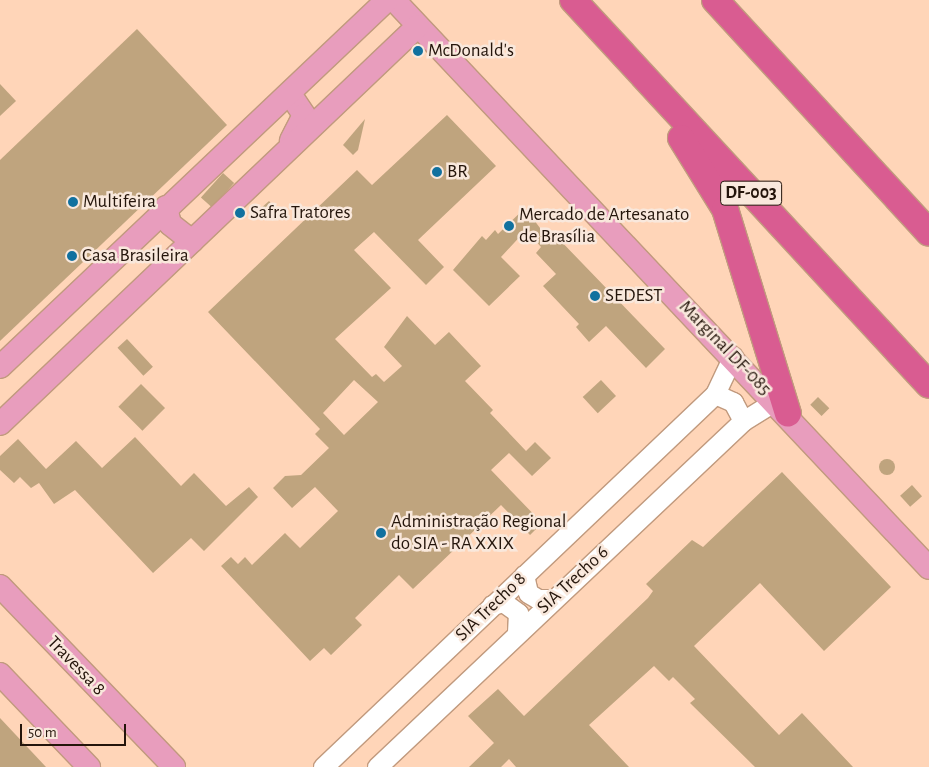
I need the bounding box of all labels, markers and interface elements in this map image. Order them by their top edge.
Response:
place label: McDonald's [428,40,514,62]
marker: McDonald's [412,45,424,57]
place label: BR [447,161,468,183]
marker: BR [431,166,443,178]
road number: DF-003 [720,178,782,208]
place label: Multifeira [83,191,156,213]
marker: Multifeira [67,196,79,208]
place label: Safra Tratores [250,202,350,224]
place label: Mercado de Artesanato de Brasília [519,204,689,248]
marker: Safra Tratores [234,207,246,219]
marker: Mercado de Artesanato de Brasília [503,220,515,232]
place label: Casa Brasileira [82,245,189,267]
marker: Casa Brasileira [66,250,78,262]
place label: SEDEST [605,285,663,307]
marker: SEDEST [589,290,601,302]
street label: Marginal DF-085 [674,296,776,400]
place label: Administração Regional do SIA - RA XXIX [391,511,567,555]
marker: Administração Regional do SIA - RA XXIX [375,527,387,539]
street label: SIA Trecho 6 [532,541,614,619]
street label: SIA Trecho 8 [451,568,531,646]
street label: Travessa 8 [42,631,110,701]
scale bar [22,714,129,746]
text: 50 m [28,725,57,740]

